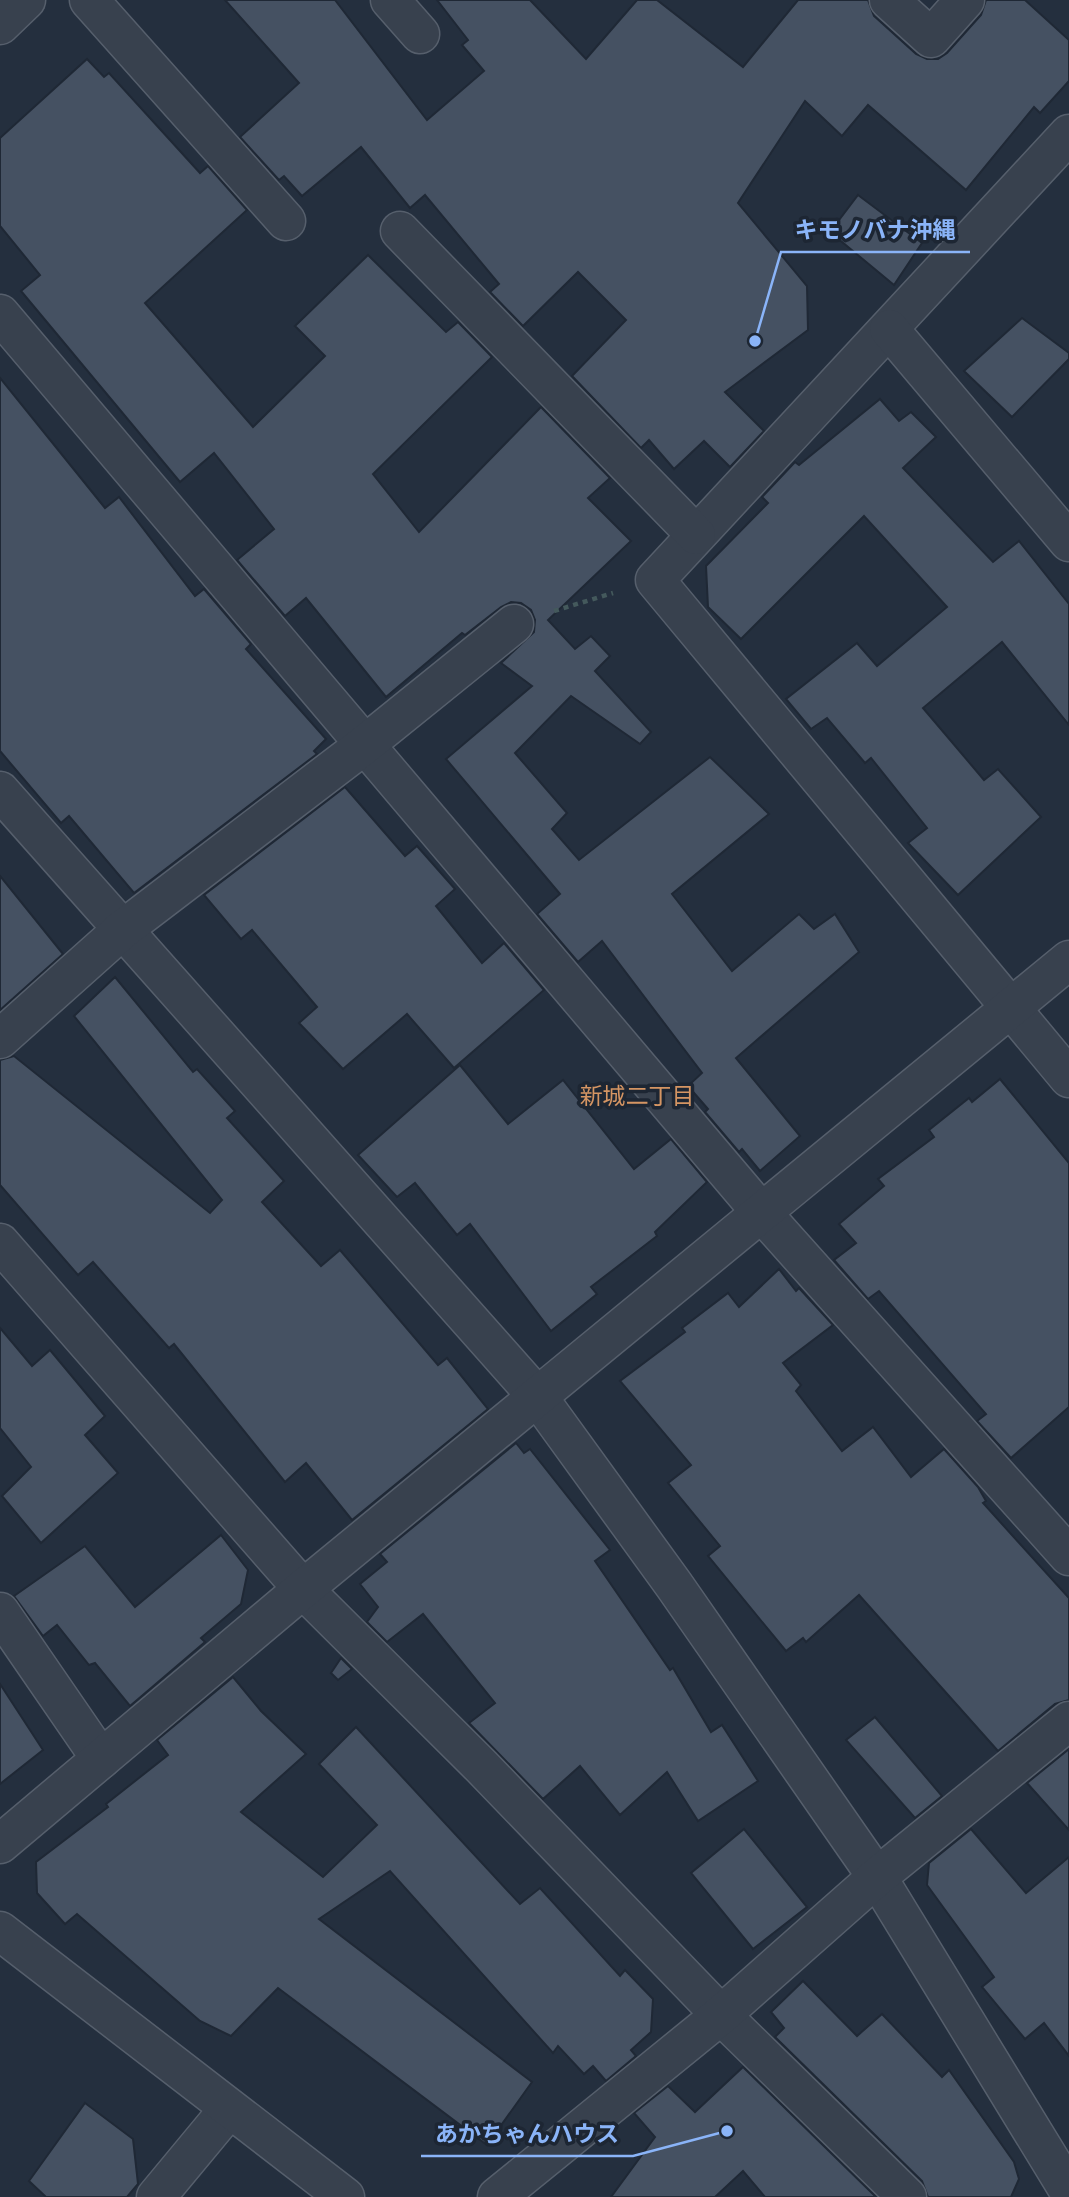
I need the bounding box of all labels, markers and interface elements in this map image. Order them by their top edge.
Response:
callout: キモノバナ沖縄 [781,208,970,252]
text: キモノバナ沖縄 [795,213,956,245]
district label: 新城二丁目 [580,1079,695,1111]
callout: あかちゃんハウス [421,2112,633,2156]
text: あかちゃんハウス [435,2117,619,2149]

